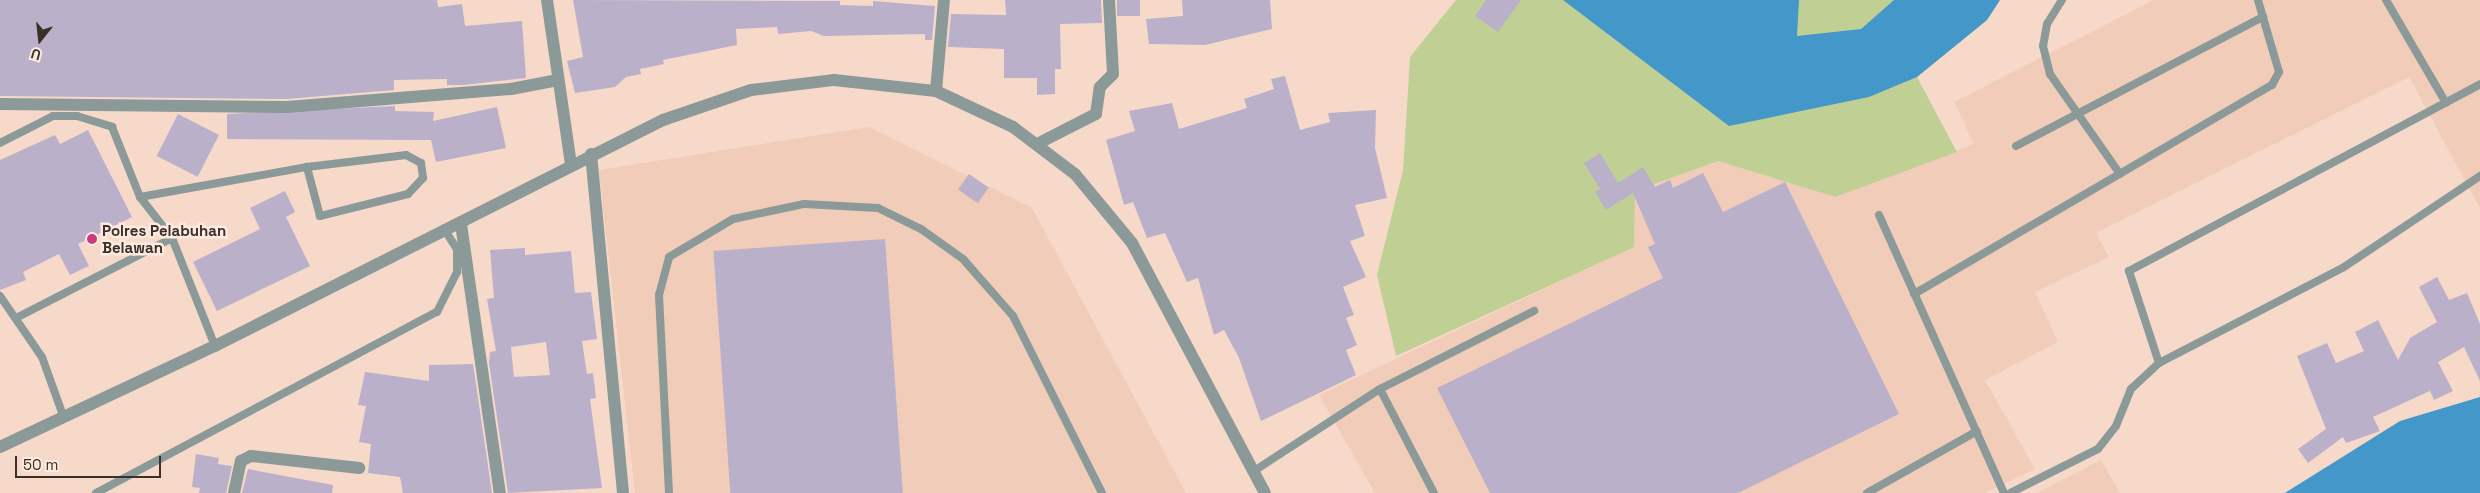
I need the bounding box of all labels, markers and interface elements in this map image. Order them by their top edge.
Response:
north arrow [15,15,65,65]
text: U [29,44,43,64]
place label: Polres Pelabuhan Belawan [102,221,226,256]
marker: Polres Pelabuhan Belawan [86,233,98,245]
scale bar [18,446,164,478]
text: 50 m [23,455,58,474]

